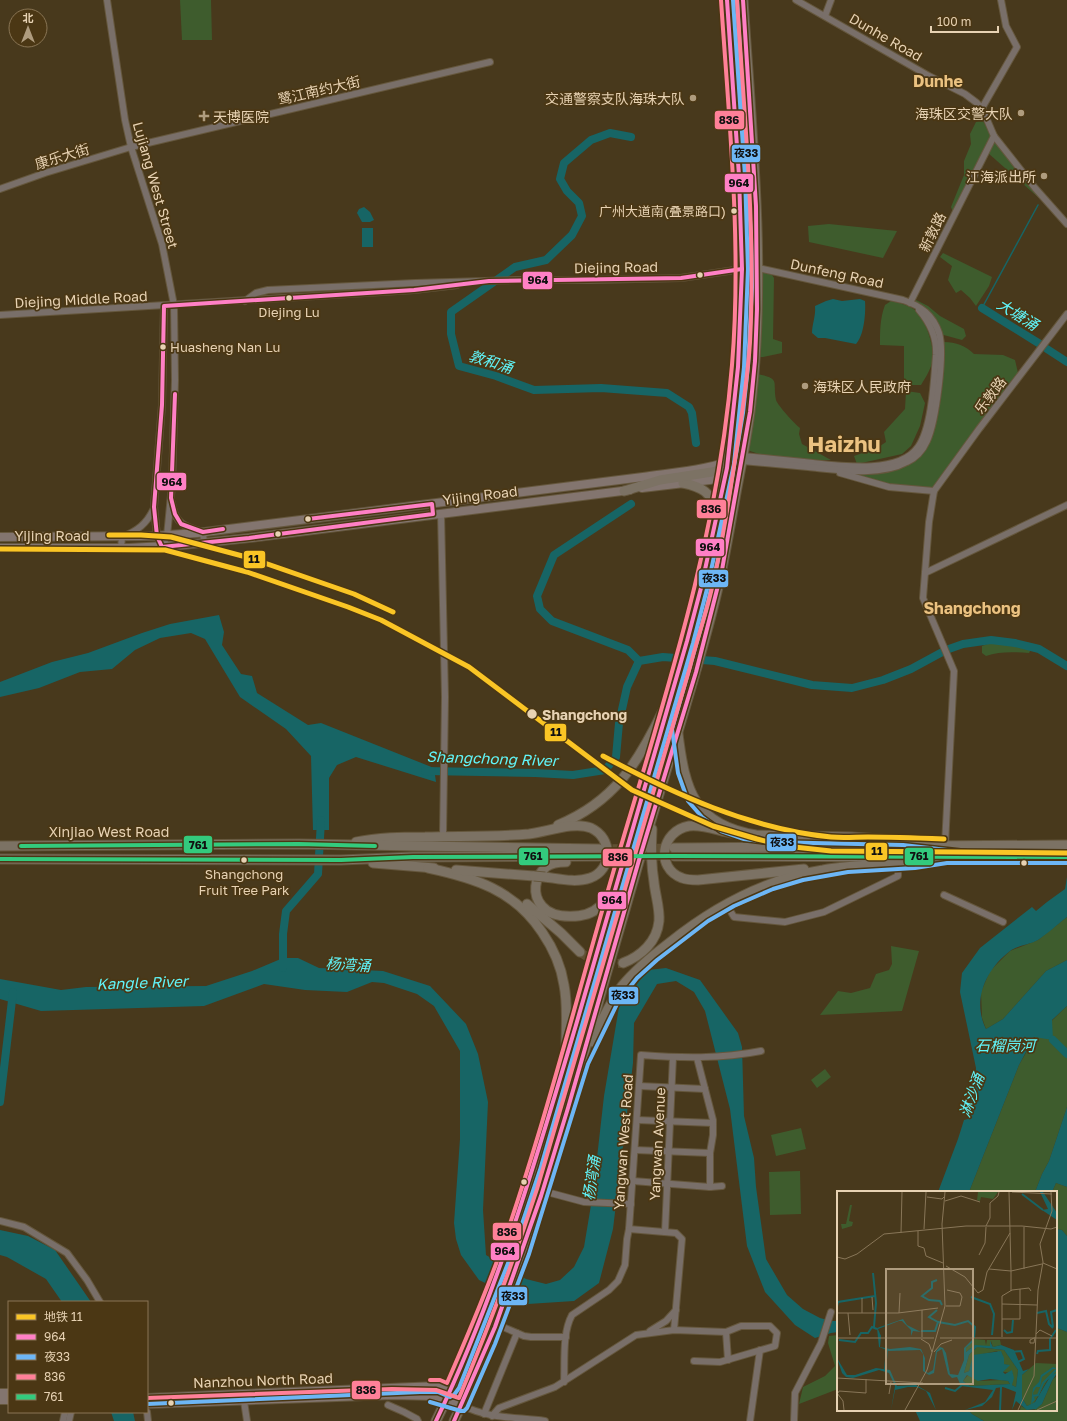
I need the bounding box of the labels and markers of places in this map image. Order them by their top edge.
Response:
place label: 交通警察支队海珠大队 [545,90,685,107]
marker: 交通警察支队海珠大队 [688,93,698,103]
place label: 海珠区交警大队 [915,105,1013,122]
place label: 天博医院 [213,108,269,125]
marker: 海珠区交警大队 [1016,108,1026,118]
marker: 天博医院 [198,110,210,122]
place label: 江海派出所 [966,168,1036,185]
marker: 江海派出所 [1039,171,1049,181]
place label: 广州大道南(叠景路口) [599,203,726,219]
marker: 广州大道南(叠景路口) [729,206,739,216]
unlabelled marker [695,270,705,280]
marker: Diejing Lu [284,293,294,303]
place label: Diejing Lu [258,304,320,320]
place label: Huasheng Nan Lu [170,339,280,355]
marker: Huasheng Nan Lu [158,342,168,352]
place label: 海珠区人民政府 [813,378,911,395]
marker: 海珠区人民政府 [800,381,810,391]
unlabelled marker [303,514,313,524]
unlabelled marker [273,529,283,539]
place label: Shangchong [542,706,627,723]
marker: Shangchong [525,707,539,721]
marker: Shangchong Fruit Tree Park [239,855,249,865]
unlabelled marker [1019,858,1029,868]
place label: Shangchong Fruit Tree Park [199,866,290,898]
unlabelled marker [519,1177,529,1187]
unlabelled marker [166,1398,176,1408]

